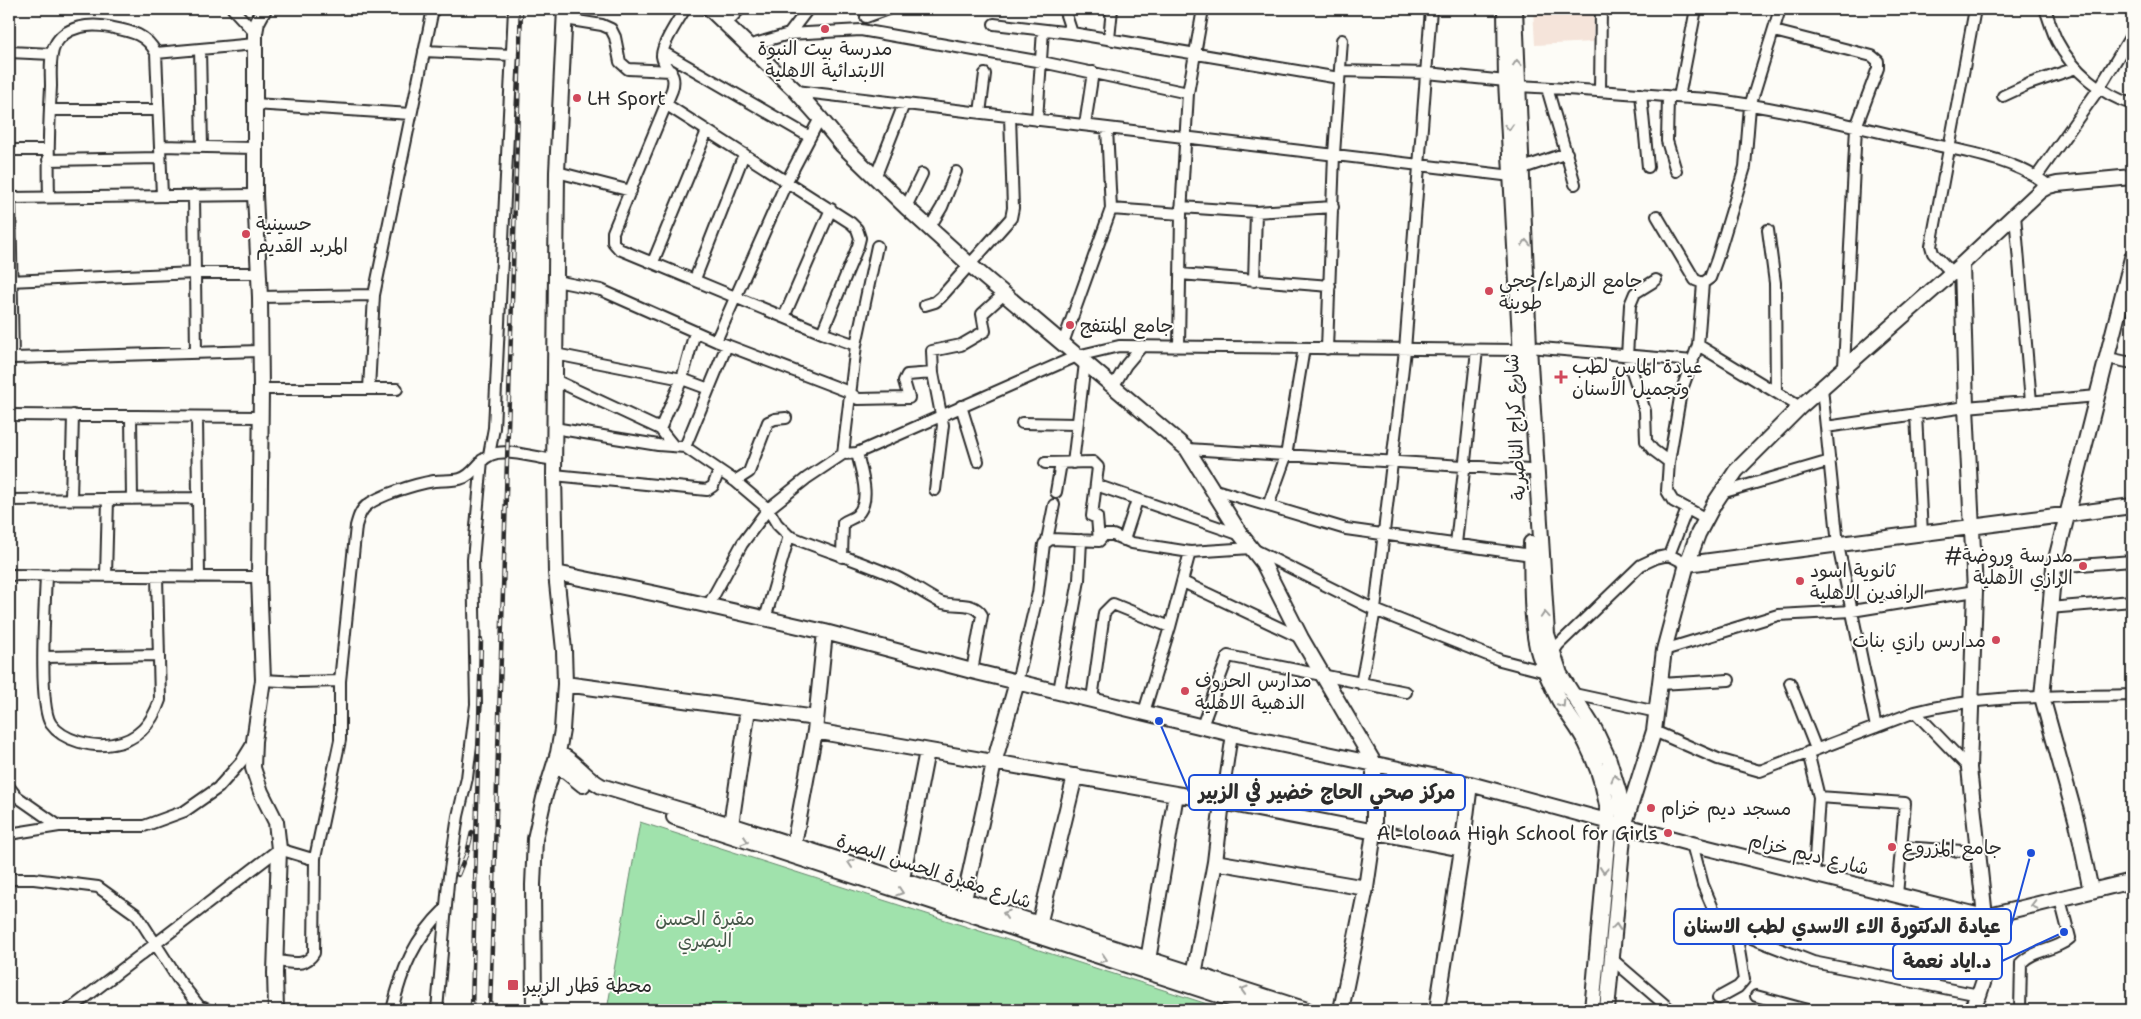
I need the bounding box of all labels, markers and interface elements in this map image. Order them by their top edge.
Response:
marker: مدرسة بيت النبوة الابتدائية الاهلية [819,23,831,35]
place label: مدرسة بيت النبوة الابتدائية الاهلية [758,36,892,83]
one-way arrow [1512,59,1523,67]
place label: LH Sport [587,86,666,111]
marker: LH Sport [571,92,583,104]
one-way arrow [1503,124,1514,132]
place label: حسينية المربد القديم [256,211,348,260]
marker: حسينية المربد القديم [240,228,252,240]
one-way arrow [1520,239,1531,247]
place label: جامع الزهراء/حجي طوينة [1499,268,1643,315]
marker: جامع الزهراء/حجي طوينة [1483,285,1495,297]
place label: جامع المنتفج [1080,313,1174,339]
marker: جامع المنتفج [1064,319,1076,331]
street label: شارع كراج الناصرية [1499,353,1532,501]
place label: عيادة الماس لطب وتجميل الأسنان [1572,354,1703,401]
marker: عيادة الماس لطب وتجميل الأسنان [1554,370,1568,384]
place label: #مدرسة وروضة الرازي الأهلية [1944,543,2073,592]
place label: ثانوية اسود الرافدين الاهلية [1810,558,1925,605]
marker: #مدرسة وروضة الرازي الأهلية [2077,560,2089,572]
marker: ثانوية اسود الرافدين الاهلية [1794,575,1806,587]
one-way arrow [1540,611,1551,619]
place label: مدارس رازي بنات [1852,628,1986,655]
marker: مدارس رازي بنات [1990,634,2002,646]
place label: مدارس الحروف الذهبية الاهلية [1195,668,1312,715]
marker: مدارس الحروف الذهبية الاهلية [1179,685,1191,697]
one-way arrow [1556,698,1565,707]
callout: مركز صحي الحاج خضير في الزبير [1189,775,1465,810]
one-way arrow [1610,775,1620,783]
text: مركز صحي الحاج خضير في الزبير [1197,778,1455,810]
place label: مسجد ديم خزام [1661,796,1791,823]
marker: مسجد ديم خزام [1645,802,1657,814]
place label: Al-loloaa High School for Girls [1376,821,1658,846]
marker: Al-loloaa High School for Girls [1662,827,1674,839]
street label: شارع ديم خزام [1746,827,1872,883]
street label: شارع مقبرة الحسن البصرة [833,828,1035,915]
one-way arrow [741,835,749,845]
place label: جامع المزروع [1902,835,2002,861]
marker: جامع المزروع [1886,841,1898,853]
one-way arrow [847,859,856,869]
one-way arrow [1599,867,1610,875]
one-way arrow [895,886,903,896]
one-way arrow [2029,899,2038,910]
park label: مقبرة الحسن البصري [655,906,755,955]
one-way arrow [1002,909,1010,919]
callout: عيادة الدكتورة الاء الاسدي لطب الاسنان [1674,909,2011,944]
text: عيادة الدكتورة الاء الاسدي لطب الاسنان [1683,913,2001,942]
one-way arrow [1610,923,1621,931]
callout: د.اياد نعمة [1893,944,2002,979]
text: د.اياد نعمة [1903,948,1991,974]
one-way arrow [1099,953,1108,963]
place label: محطة قطار الزبير [522,973,652,998]
marker: محطة قطار الزبير [506,978,520,992]
one-way arrow [1240,985,1248,995]

